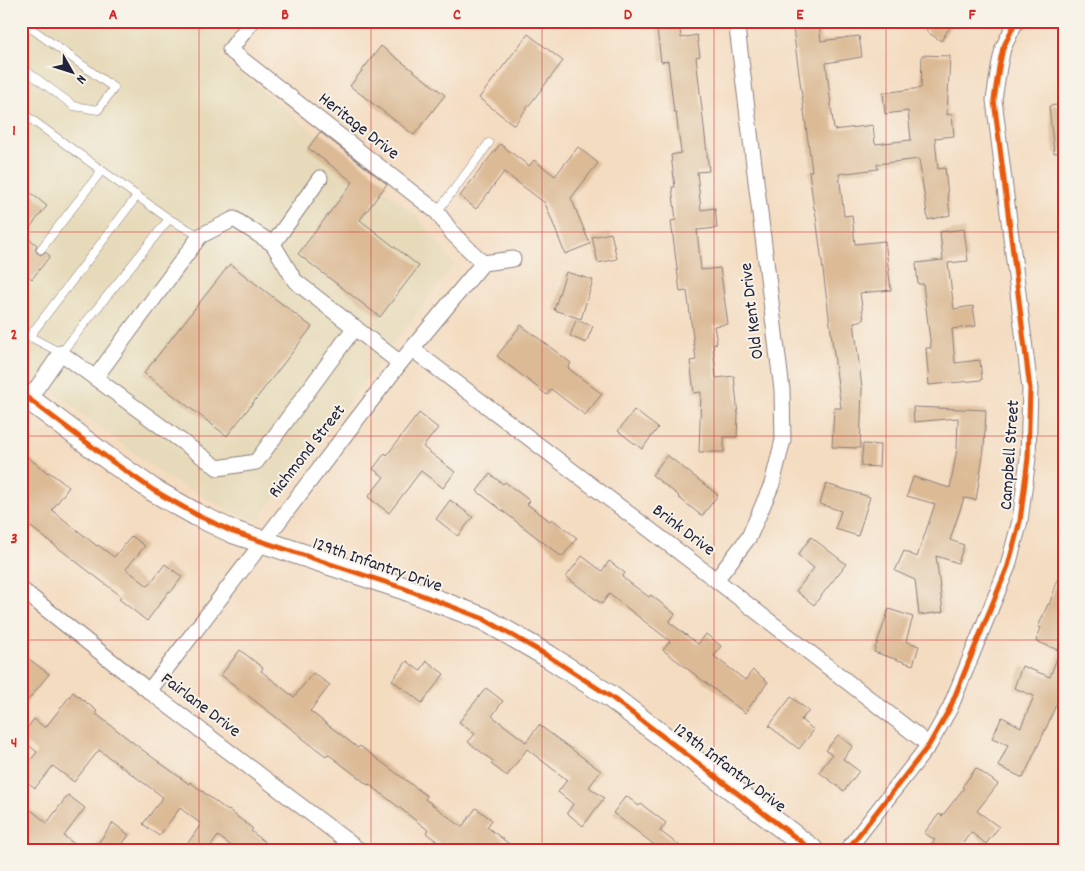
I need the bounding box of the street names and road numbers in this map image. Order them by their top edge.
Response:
street label: Heritage Drive [312,87,404,167]
street label: Old Kent Drive [735,261,771,361]
street label: Campbell Street [995,399,1027,511]
street label: Richmond Street [264,400,353,504]
street label: Brink Drive [646,499,720,563]
street label: 129th Infantry Drive [309,532,445,600]
street label: Fairlane Drive [155,668,245,744]
street label: 129th Infantry Drive [667,718,791,820]

